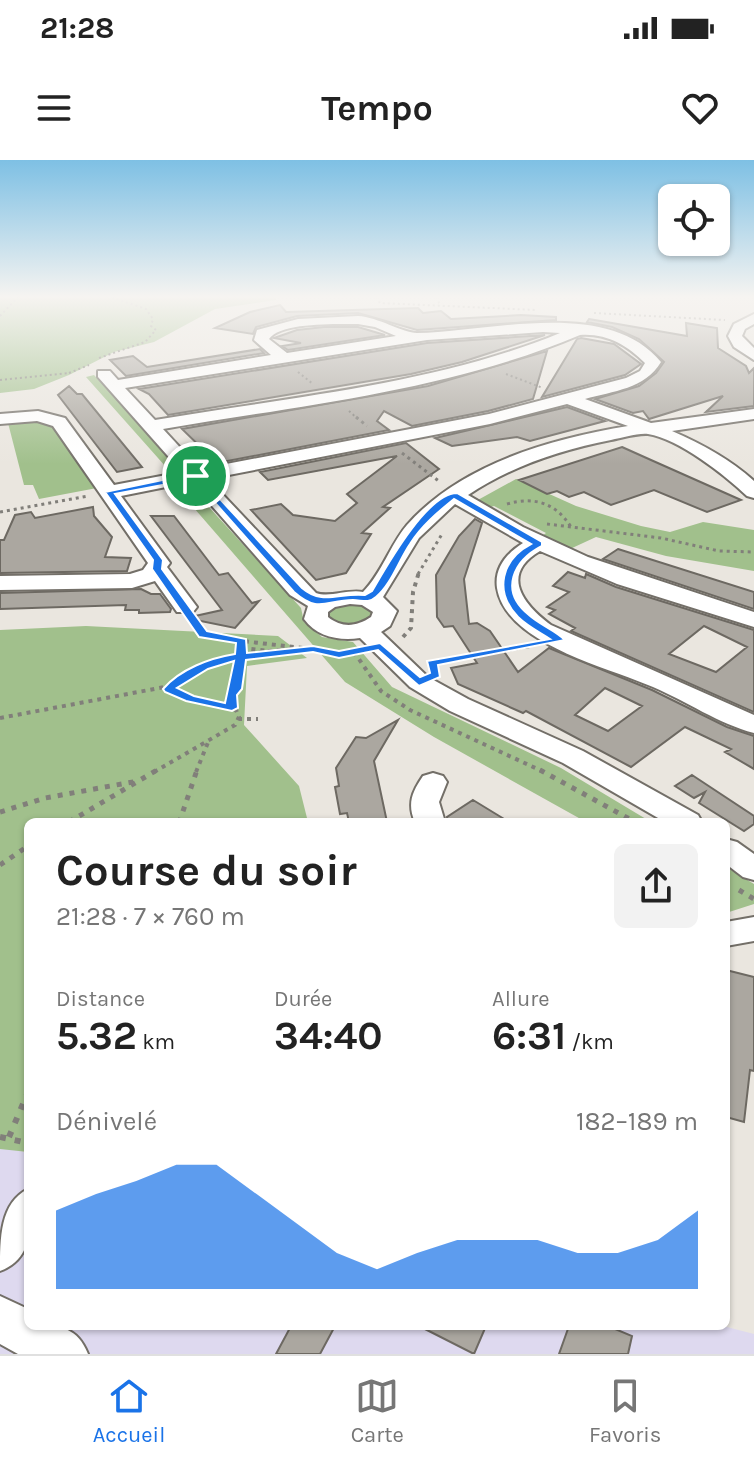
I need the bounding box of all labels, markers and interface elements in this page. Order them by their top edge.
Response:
text: 21:28 [40,10,114,46]
icon: menu [32,86,76,130]
icon: heart [678,86,722,130]
text: Tempo [321,87,433,129]
map controls [658,184,730,256]
button: locate [658,184,730,256]
pin [162,442,230,510]
icon: arrive [174,454,218,498]
button: share [614,844,698,928]
text: Course du soir [56,845,357,896]
text: 21:28 · 7 × 760 m [56,901,245,932]
text: Distance [56,986,145,1012]
text: Durée [274,986,332,1012]
text: Allure [492,986,550,1012]
text: 5.32 [56,1012,137,1059]
text: 34:40 [274,1012,383,1059]
text: 6:31 [492,1012,566,1059]
text: km [137,1029,175,1055]
text: /km [566,1029,614,1055]
text: Dénivelé [56,1106,157,1137]
text: 182–189 m [576,1106,698,1137]
tab: Accueil [93,1374,165,1448]
tab: Carte [351,1374,404,1448]
tab: Favoris [589,1374,661,1448]

